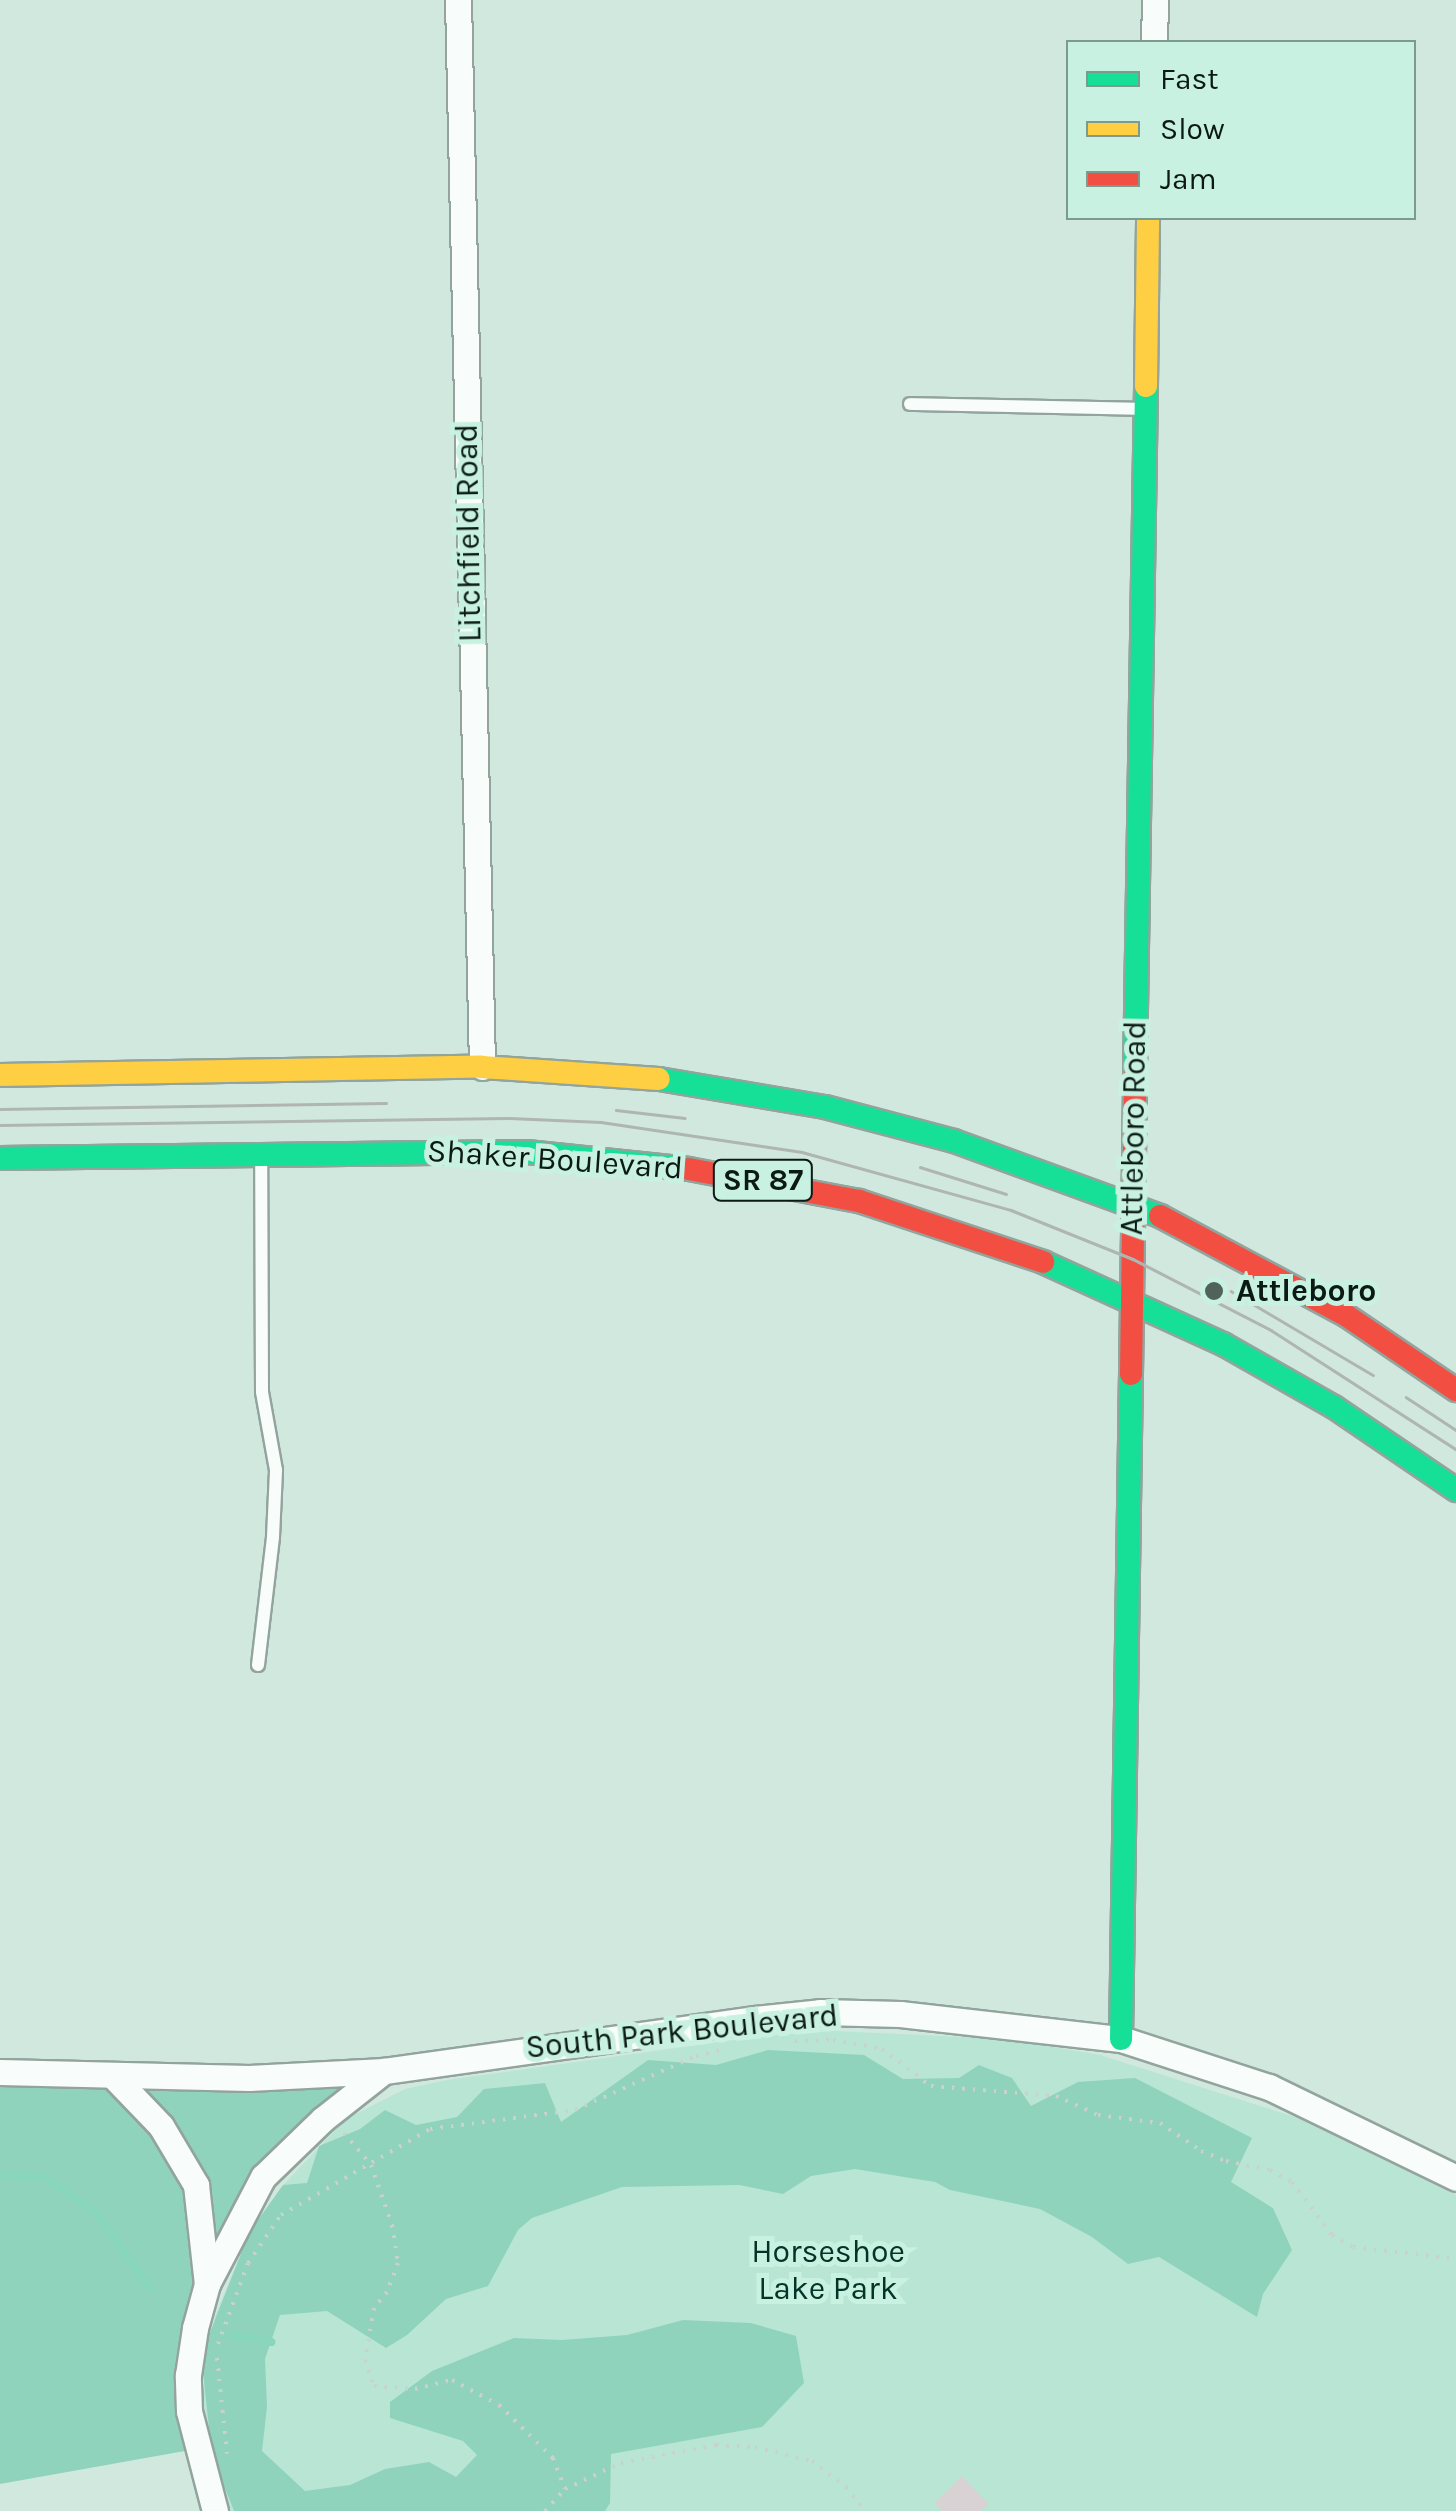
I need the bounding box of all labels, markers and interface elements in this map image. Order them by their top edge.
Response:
legend [1066,40,1416,220]
text: Fast [1160,61,1219,97]
text: Slow [1160,111,1225,147]
text: Jam [1160,161,1217,197]
street label: Litchfield Road [448,423,490,643]
street label: Attleboro Road [1113,1020,1155,1236]
street label: Shaker Boulevard [426,1132,684,1188]
road number: SR 87 [710,1155,816,1205]
place label: Attleboro [1236,1272,1376,1310]
marker: Attleboro [1201,1278,1227,1304]
street label: South Park Boulevard [524,1996,840,2068]
park label: Horseshoe Lake Park [751,2234,905,2309]

